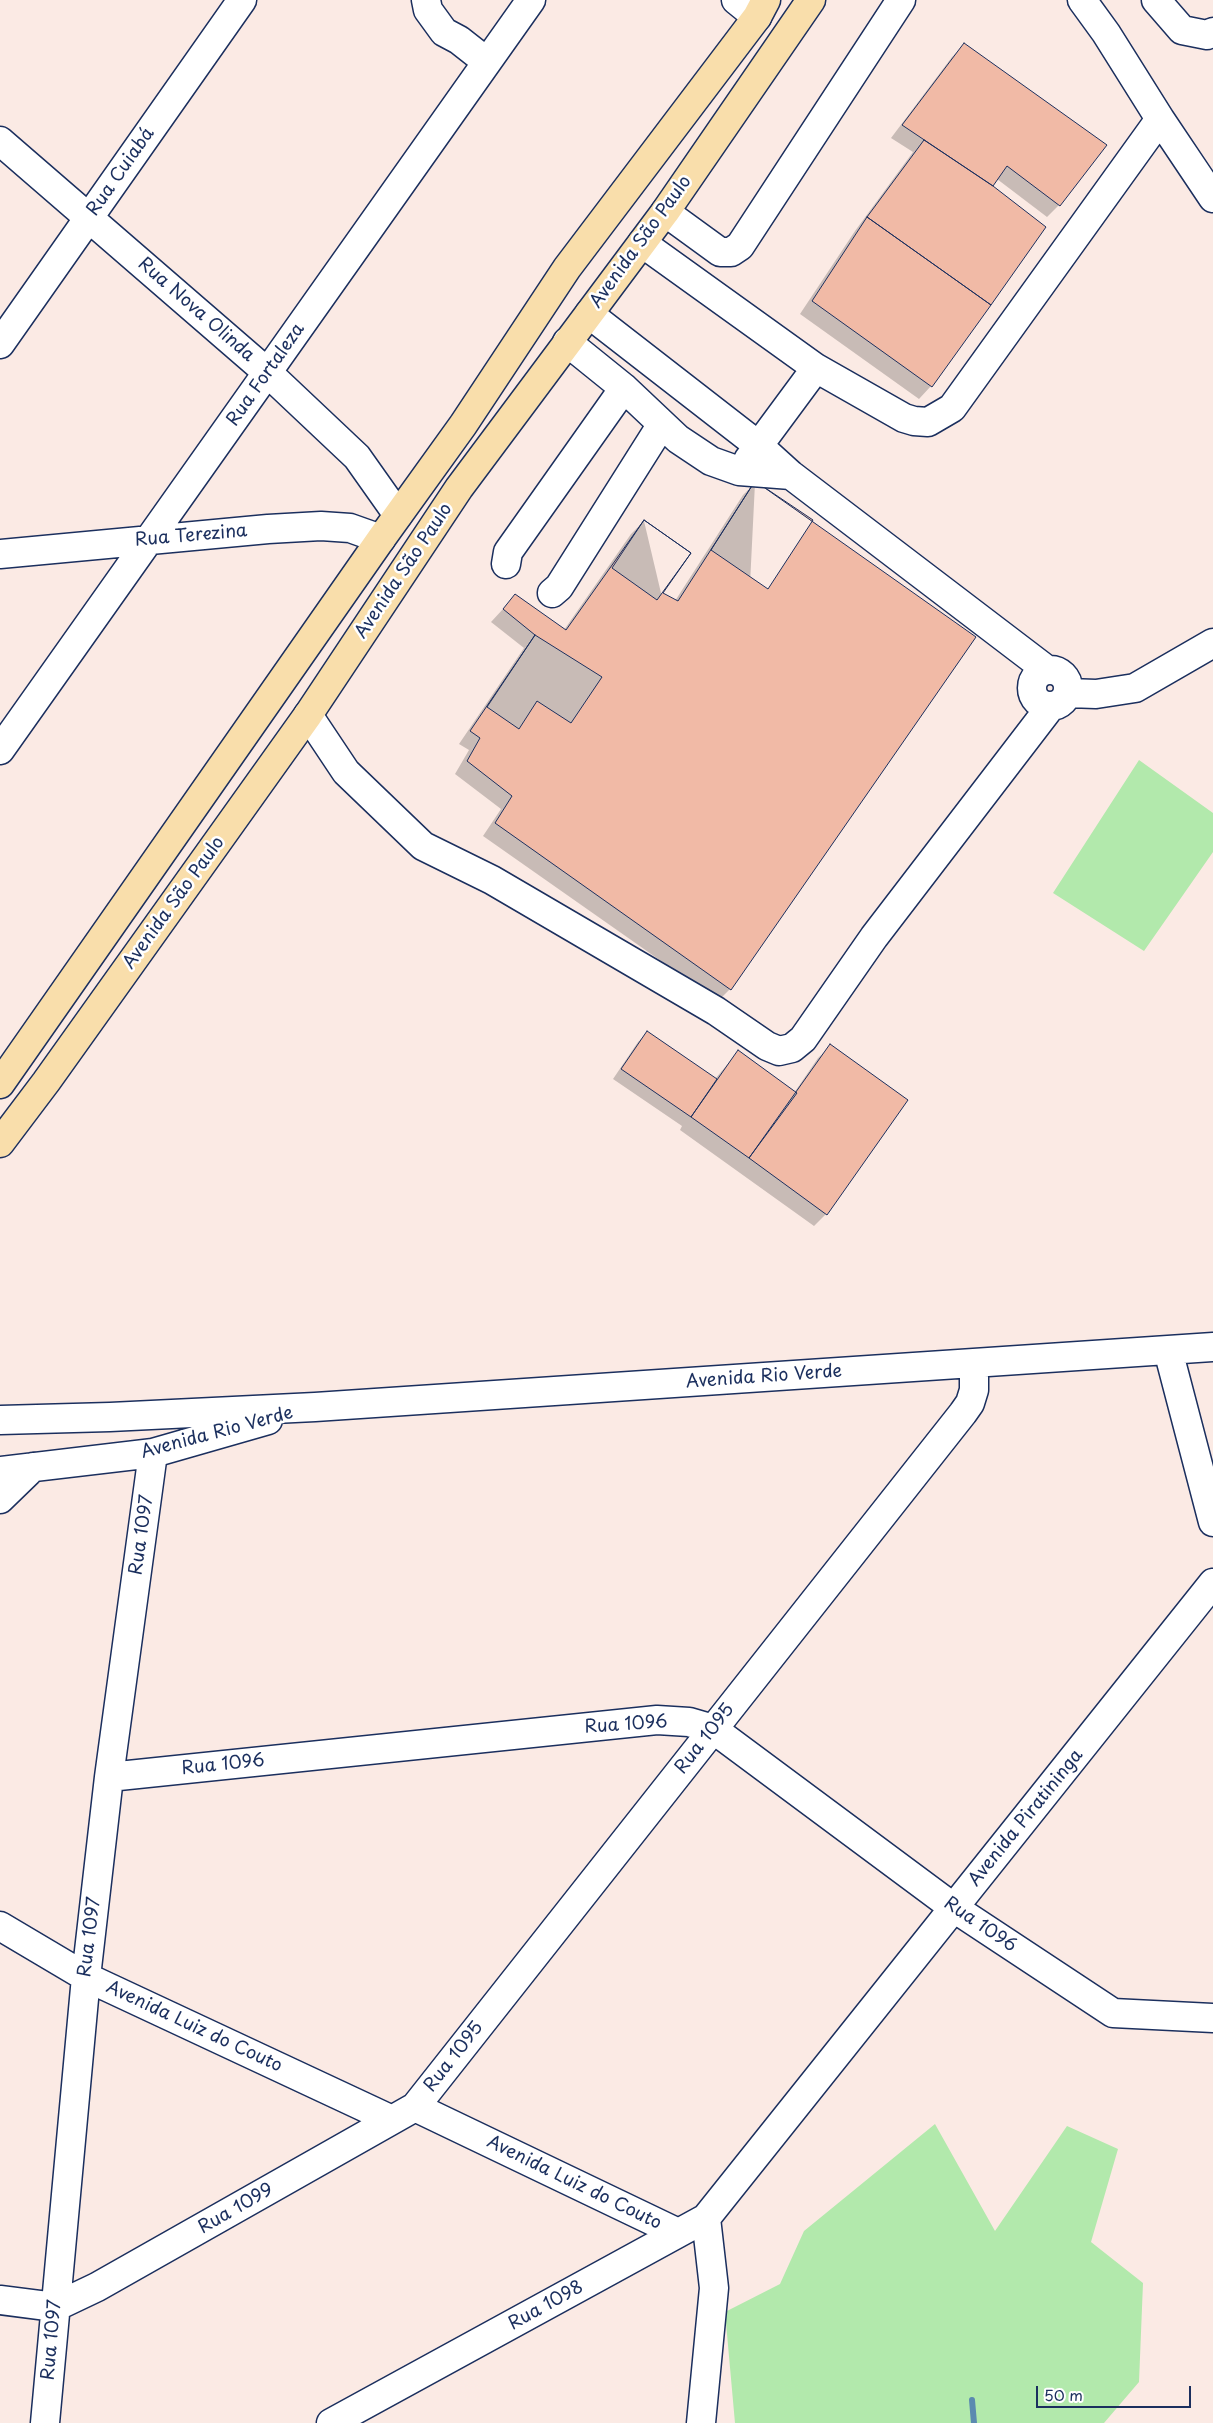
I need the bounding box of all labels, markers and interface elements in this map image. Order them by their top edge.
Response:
street label: Rua Cuiabá [83,124,159,220]
street label: Avenida São Paulo [586,172,696,312]
street label: Rua Nova Olinda [133,253,259,367]
street label: Rua Fortaleza [223,319,309,431]
street label: Avenida São Paulo [351,499,457,643]
street label: Rua Terezina [134,520,248,552]
street label: Avenida São Paulo [119,833,229,973]
street label: Avenida Rio Verde [685,1361,843,1393]
street label: Avenida Rio Verde [139,1402,295,1464]
street label: Rua 1097 [126,1493,158,1577]
street label: Rua 1095 [671,1699,739,1779]
street label: Rua 1096 [584,1711,668,1739]
street label: Avenida Piratininga [964,1745,1088,1891]
street label: Rua 1096 [180,1750,266,1780]
street label: Rua 1096 [939,1893,1021,1957]
street label: Rua 1097 [74,1896,106,1978]
street label: Avenida Luiz do Couto [103,1977,285,2077]
street label: Rua 1095 [420,2017,488,2097]
street label: Avenida Luiz do Couto [483,2131,665,2235]
street label: Rua 1099 [195,2179,277,2239]
street label: Rua 1098 [505,2277,587,2335]
street label: Rua 1097 [38,2299,66,2381]
scale bar [1038,2376,1193,2408]
text: 50 m [1044,2383,1083,2406]

